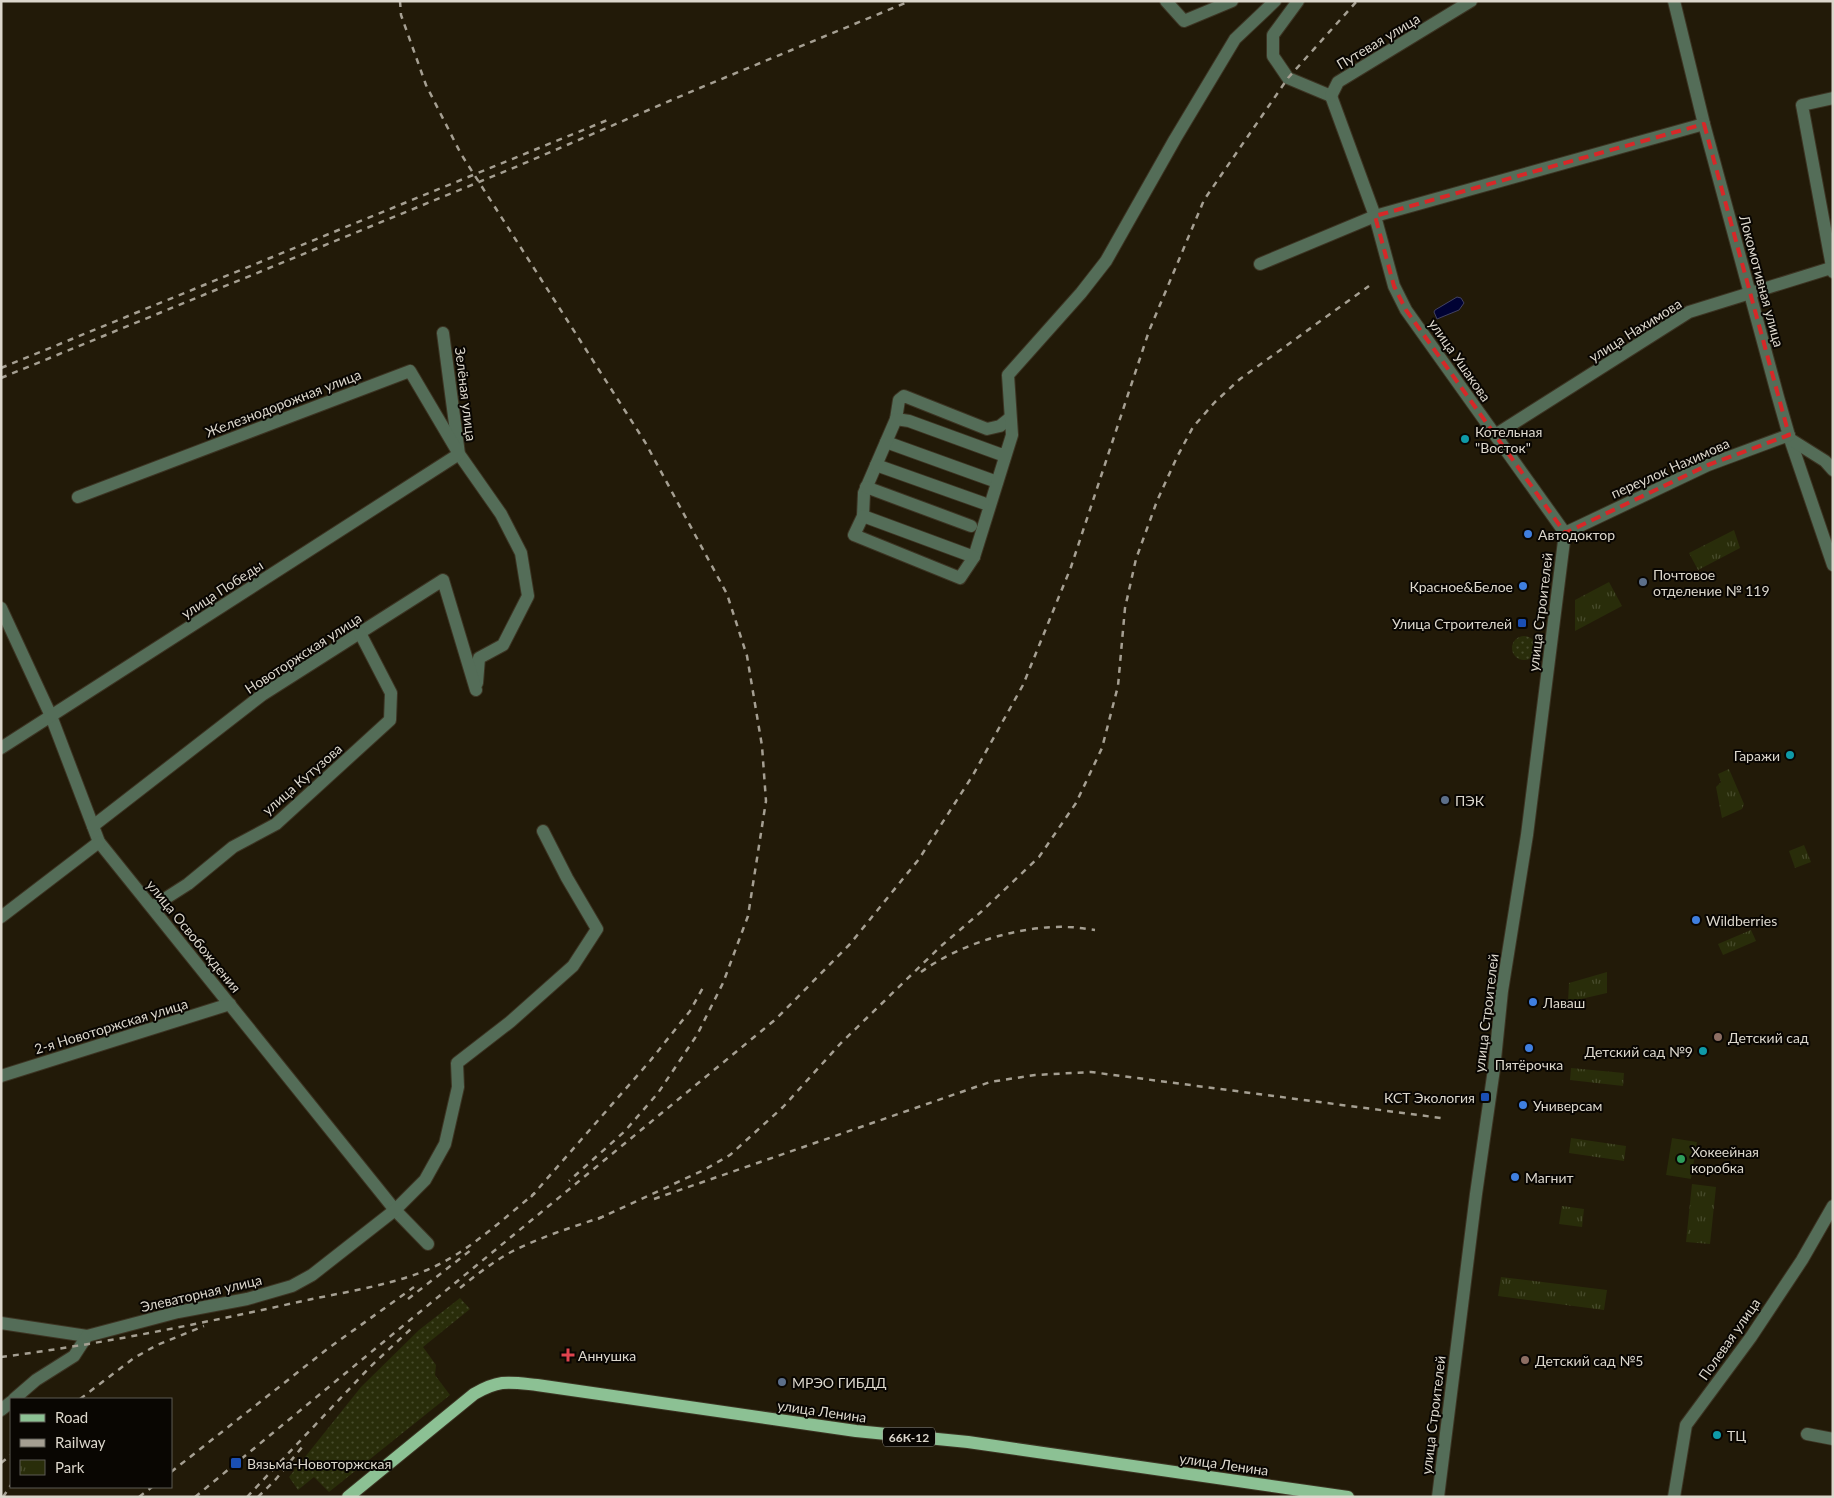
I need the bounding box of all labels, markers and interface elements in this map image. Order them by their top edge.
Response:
street label: Путевая улица [1333,9,1423,73]
street label: Локомотивная улица [1736,212,1788,349]
street label: улица Нахимова [1586,295,1684,365]
street label: улица Ушакова [1425,315,1495,405]
street label: Зелёная улица [452,346,480,442]
street label: Железнодорожная улица [203,365,363,441]
place label: Котельная "Восток" [1475,423,1542,456]
marker: Котельная "Восток" [1459,433,1471,445]
street label: переулок Нахимова [1608,434,1732,502]
place label: Автодоктор [1538,526,1615,543]
marker: Автодоктор [1522,528,1534,540]
street label: улица Строителей [1524,552,1556,672]
street label: улица Победы [178,556,266,622]
place label: Почтовое отделение № 119 [1653,566,1770,599]
marker: Почтовое отделение № 119 [1637,576,1649,588]
place label: Красное&Белое [1409,578,1513,595]
marker: Красное&Белое [1517,580,1529,592]
street label: Новоторжская улица [241,609,365,697]
place label: Улица Строителей [1392,615,1512,632]
marker: Улица Строителей [1516,617,1528,629]
street label: улица Кутузова [259,740,345,818]
place label: Гаражи [1734,747,1780,764]
marker: Гаражи [1784,749,1796,761]
place label: ПЭК [1455,792,1485,809]
marker: ПЭК [1439,794,1451,806]
street label: улица Освобождения [143,876,245,996]
place label: Wildberries [1706,912,1777,929]
marker: Wildberries [1690,914,1702,926]
street label: улица Строителей [1470,953,1502,1073]
place label: Лаваш [1542,994,1585,1011]
street label: 2-я Новоторжская улица [32,995,190,1057]
marker: Лаваш [1527,996,1539,1008]
place label: Детский сад [1728,1029,1809,1046]
marker: Детский сад [1712,1031,1724,1043]
marker: Пятёрочка [1523,1042,1535,1054]
place label: Детский сад №9 [1585,1043,1693,1060]
marker: Детский сад №9 [1697,1045,1709,1057]
place label: Пятёрочка [1495,1056,1563,1073]
place label: КСТ Экология [1384,1089,1475,1106]
marker: КСТ Экология [1479,1091,1491,1103]
place label: Универсам [1533,1097,1602,1114]
marker: Универсам [1517,1099,1529,1111]
place label: Хокеейная коробка [1691,1143,1759,1176]
marker: Хокеейная коробка [1675,1153,1687,1165]
place label: Магнит [1525,1169,1574,1186]
marker: Магнит [1509,1171,1521,1183]
street label: Элеваторная улица [139,1271,264,1315]
street label: Полевая улица [1694,1295,1764,1383]
place label: Аннушка [578,1347,636,1364]
marker: Аннушка [562,1349,574,1361]
place label: Детский сад №5 [1535,1352,1644,1369]
marker: Детский сад №5 [1519,1354,1531,1366]
street label: улица Строителей [1417,1355,1449,1475]
place label: МРЭО ГИБДД [792,1374,887,1391]
marker: МРЭО ГИБДД [776,1376,788,1388]
street label: улица Ленина [776,1396,868,1426]
legend [10,1398,172,1488]
text: Road [55,1408,88,1426]
place label: ТЦ [1727,1427,1746,1444]
road number: 66К-12 [883,1428,935,1446]
marker: ТЦ [1711,1429,1723,1441]
text: Railway [55,1433,106,1451]
street label: улица Ленина [1178,1449,1270,1479]
place label: Вязьма-Новоторжская [247,1455,391,1472]
marker: Вязьма-Новоторжская [229,1456,243,1470]
text: Park [55,1458,85,1476]

